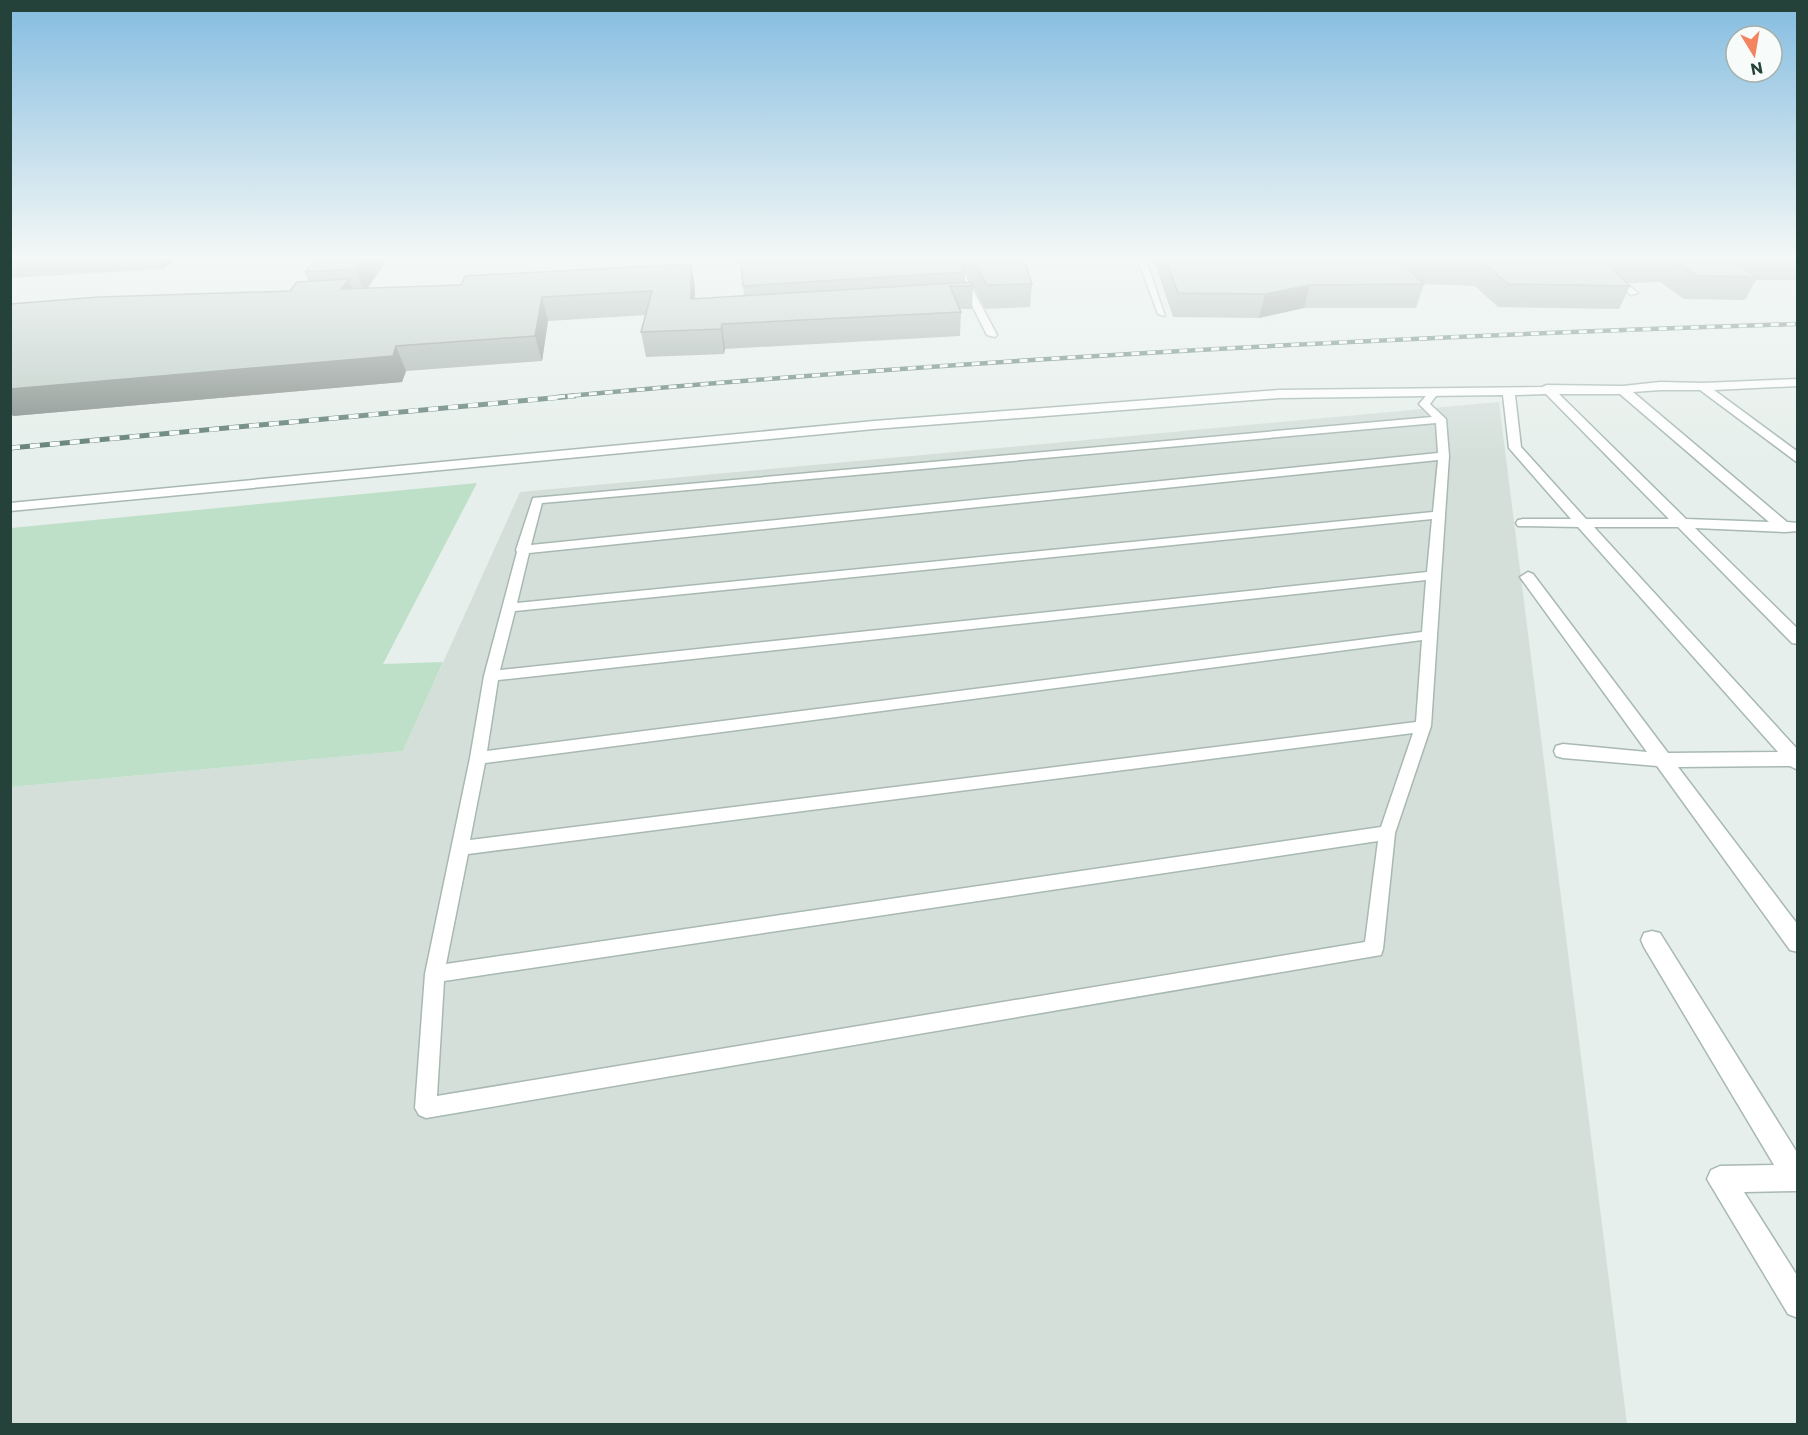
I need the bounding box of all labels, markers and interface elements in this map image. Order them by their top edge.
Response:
north arrow [1724,24,1784,84]
text: N [1749,59,1765,80]

